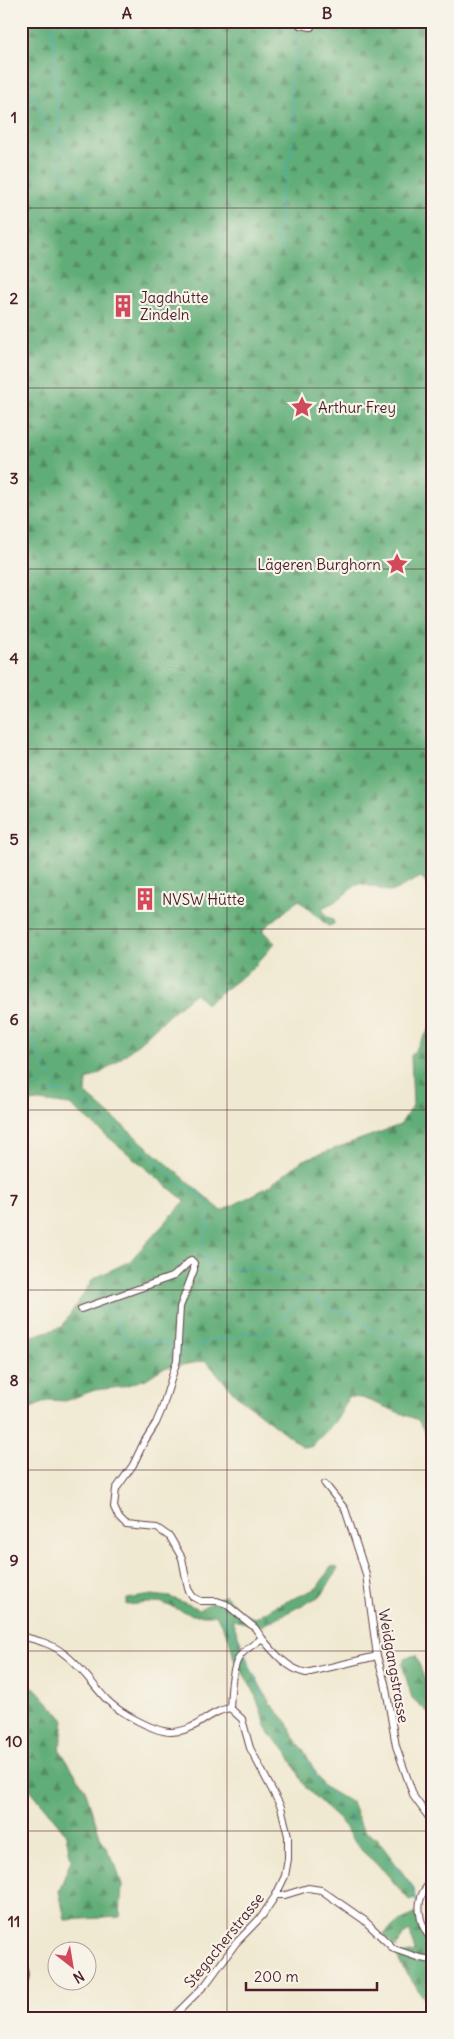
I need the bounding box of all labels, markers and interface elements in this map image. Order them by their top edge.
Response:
text: A [122,3,132,23]
text: B [322,3,333,23]
text: 1 [11,107,17,127]
text: 2 [10,288,19,308]
place label: Jagdhütte Zindeln [140,288,209,324]
building icon: Jagdhütte Zindeln [110,293,136,319]
place icon: Arthur Frey [289,394,315,420]
place label: Arthur Frey [318,398,396,417]
text: 3 [9,468,19,488]
place icon: Lägeren Burghorn [384,551,410,577]
place label: Lägeren Burghorn [257,555,381,574]
text: 4 [9,648,19,668]
text: 5 [9,829,19,849]
building icon: NVSW Hütte [132,886,158,912]
place label: NVSW Hütte [162,890,245,909]
text: 6 [9,1009,19,1029]
text: 7 [10,1190,18,1210]
text: 8 [9,1370,19,1390]
text: 9 [9,1550,19,1570]
street label: Weidgangstrasse [375,1607,413,1725]
text: 10 [6,1731,22,1751]
street label: Stegacherstrasse [180,1889,268,1991]
text: 11 [8,1911,20,1931]
north arrow [48,1942,98,1992]
scale bar [246,1959,378,1991]
text: N [70,1967,87,1987]
text: 200 m [254,1967,299,1986]

